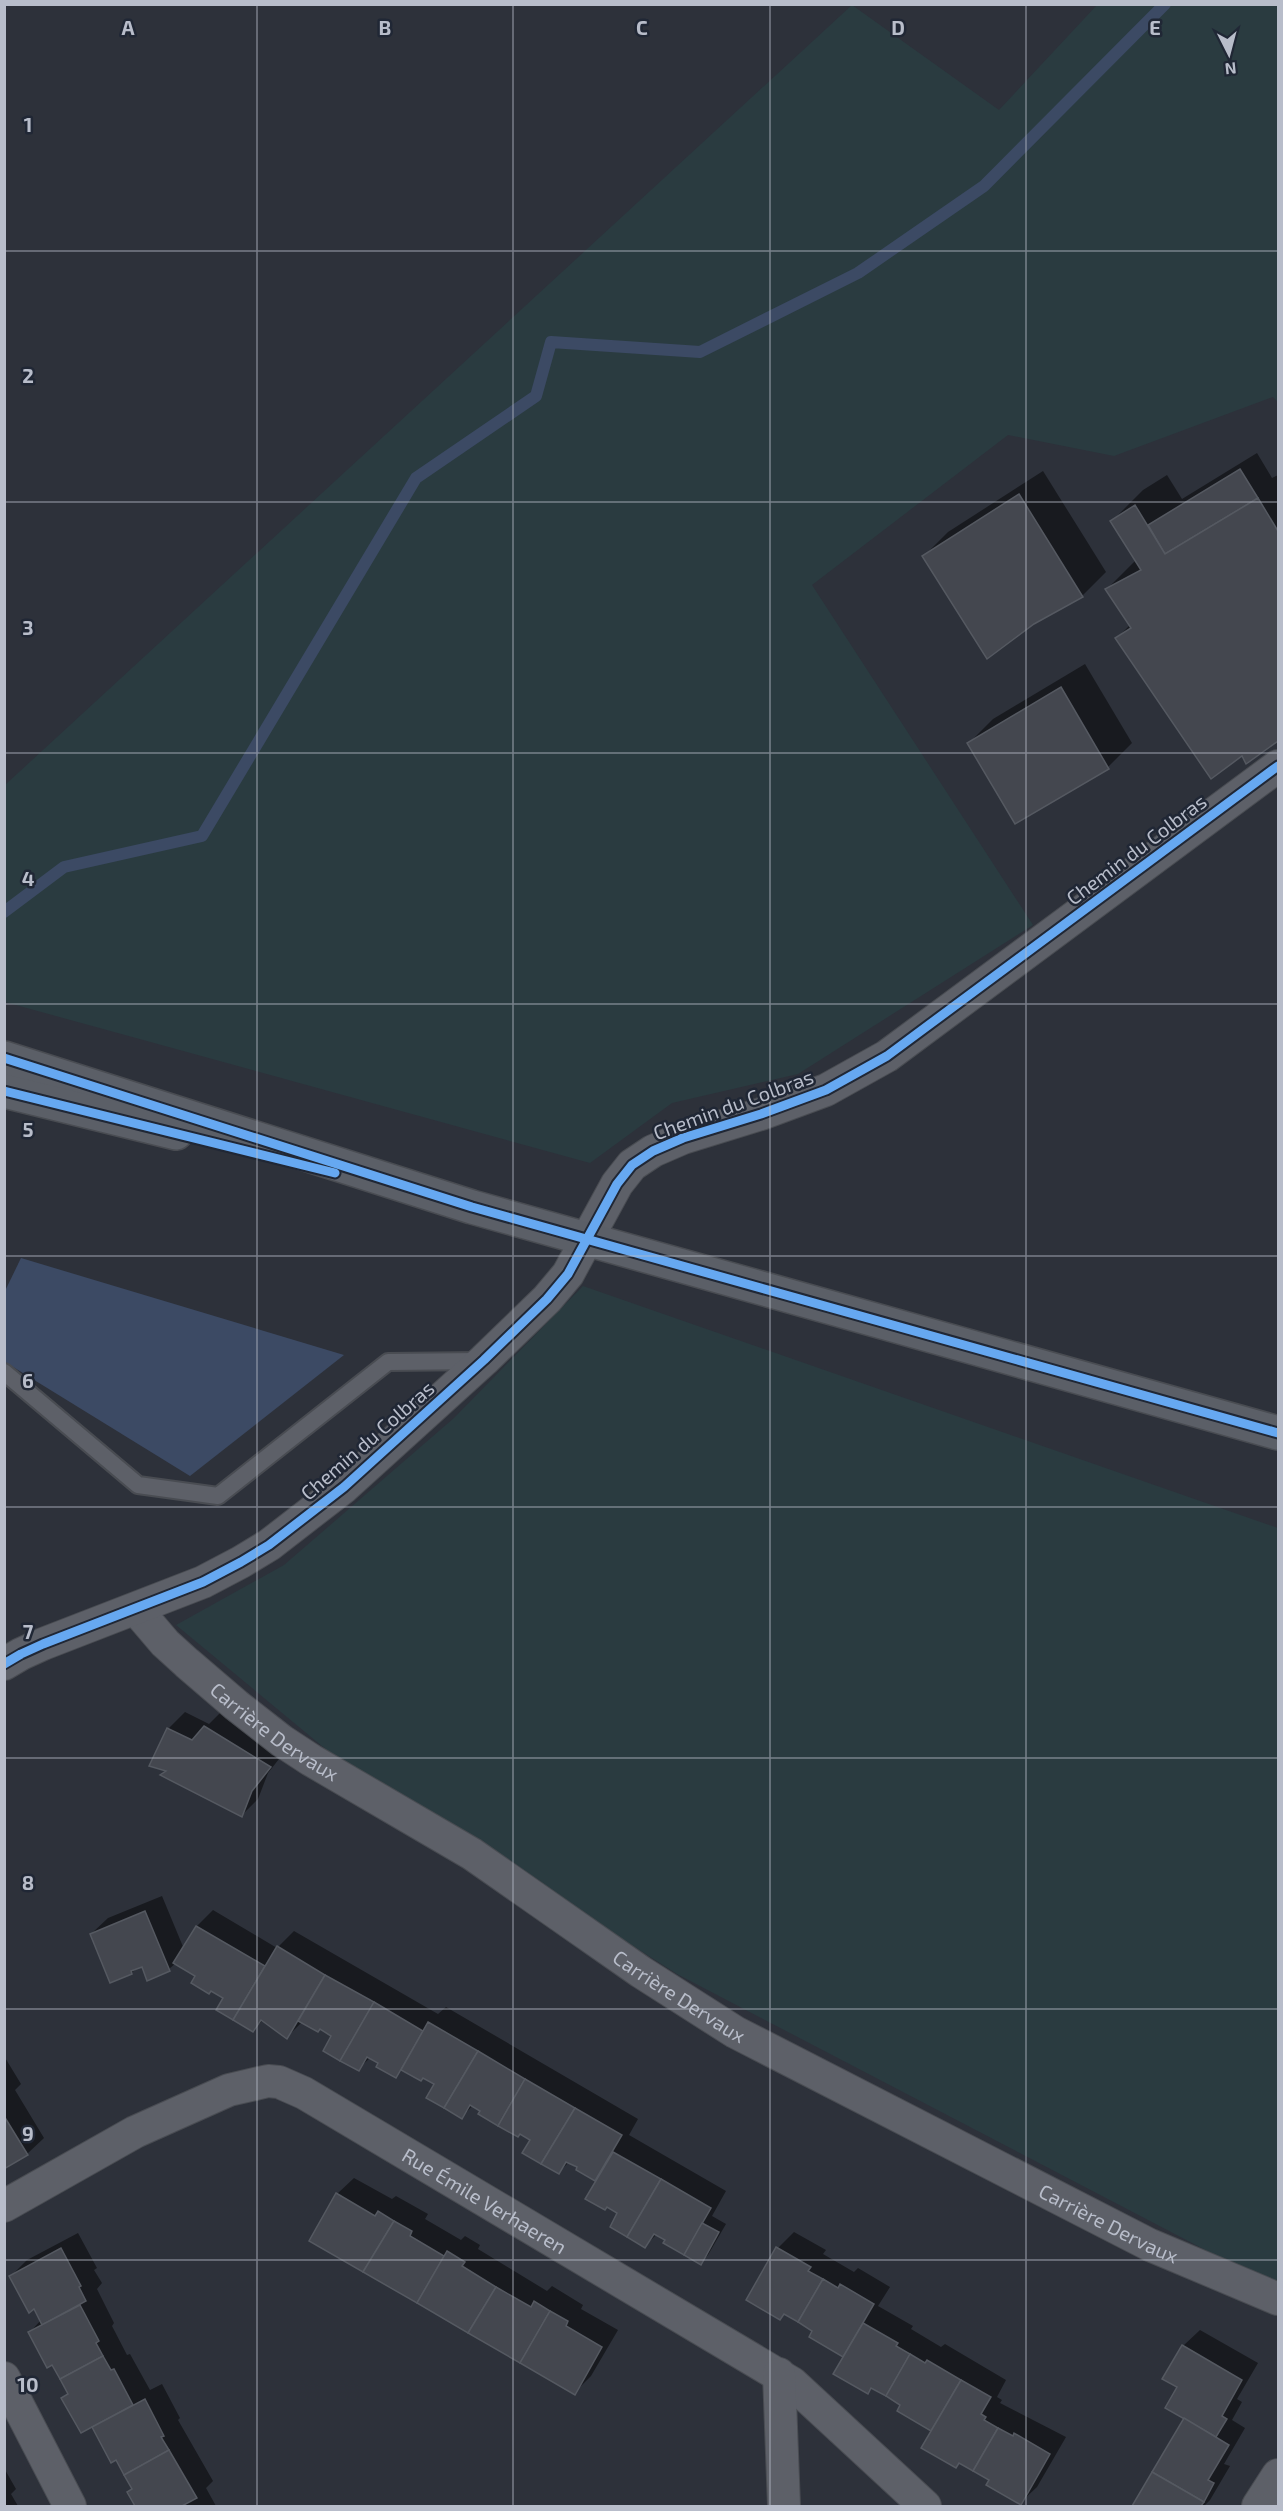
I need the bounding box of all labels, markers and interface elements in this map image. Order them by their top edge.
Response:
text: A [121,15,135,39]
text: B [379,15,391,39]
text: C [636,15,648,39]
text: D [891,15,905,39]
text: E [1149,15,1161,39]
north arrow [1199,24,1259,84]
text: N [1224,59,1237,79]
text: 1 [24,112,32,136]
text: 2 [22,363,34,387]
text: 3 [22,615,34,639]
street label: Chemin du Colbras [1061,789,1211,909]
text: 4 [22,866,35,890]
street label: Chemin du Colbras [650,1064,816,1144]
text: 5 [22,1117,34,1141]
text: 6 [22,1368,34,1392]
street label: Chemin du Colbras [295,1376,439,1504]
text: 7 [23,1619,34,1643]
street label: Carrière Dervaux [206,1677,344,1786]
text: 8 [22,1870,34,1894]
street label: Carrière Dervaux [609,1944,750,2048]
text: 9 [22,2121,34,2145]
street label: Rue Émile Verhaeren [398,2142,571,2258]
street label: Carrière Dervaux [1035,2178,1182,2268]
text: 10 [17,2372,39,2396]

